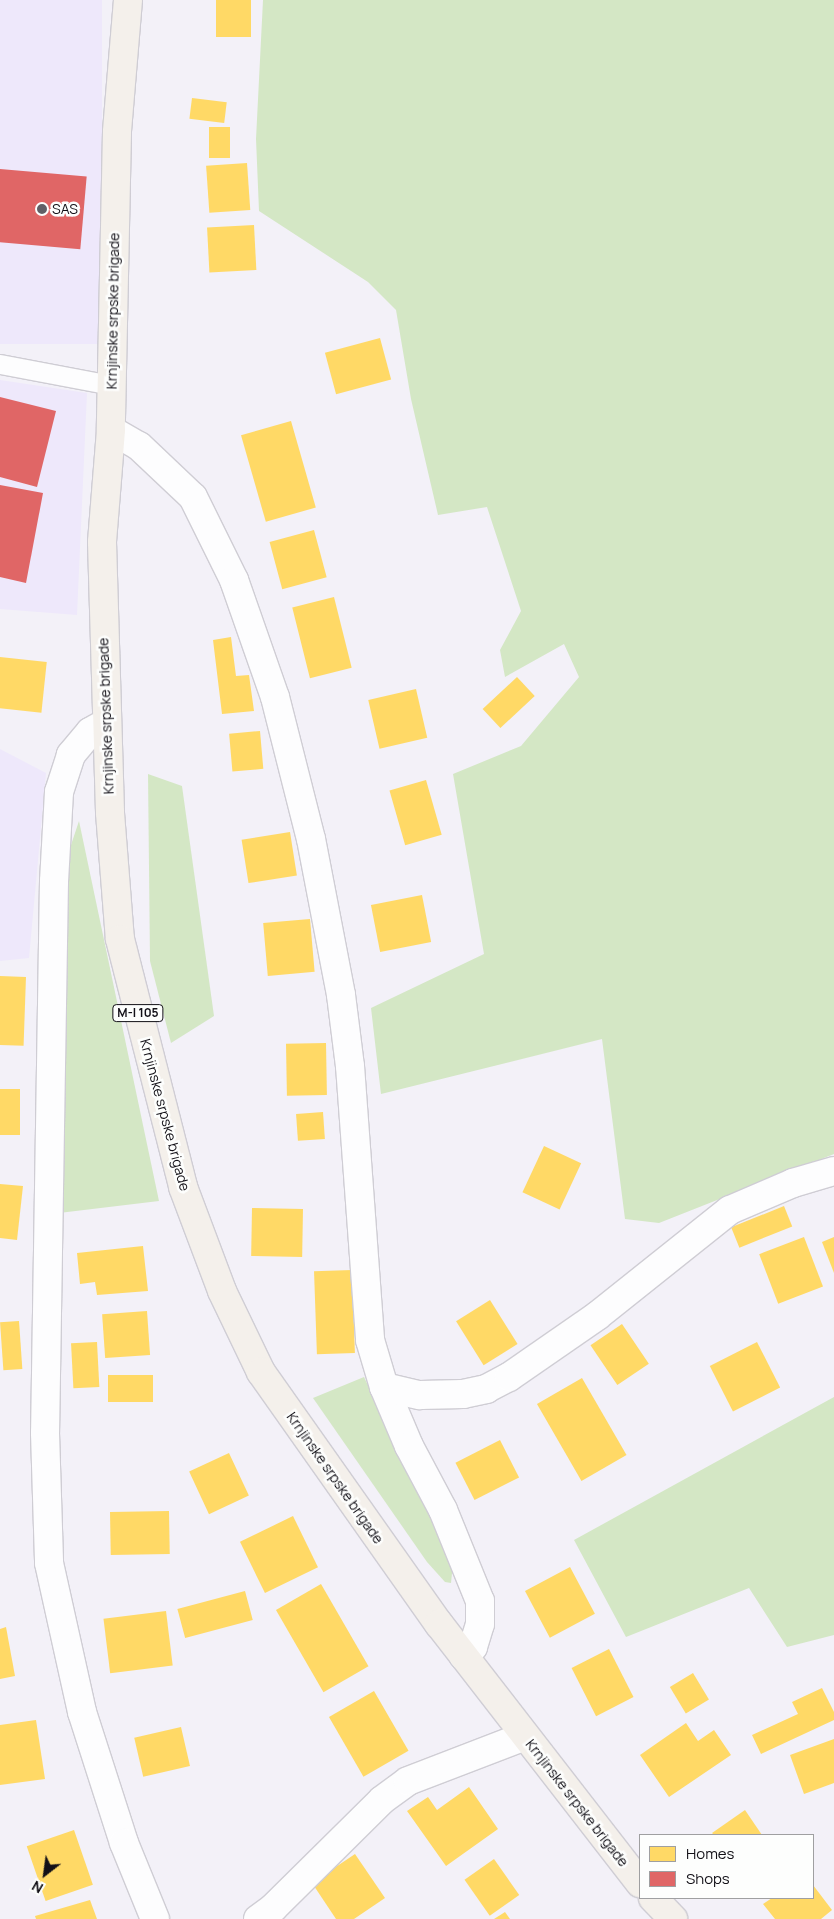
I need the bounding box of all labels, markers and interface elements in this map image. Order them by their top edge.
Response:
place label: SAS [52,201,78,217]
marker: SAS [36,203,48,215]
street label: Krnjinske srpske brigade [103,232,123,390]
street label: Krnjinske srpske brigade [95,637,117,795]
road number: M-I 105 [112,1004,164,1022]
street label: Krnjinske srpske brigade [137,1037,193,1193]
street label: Krnjinske srpske brigade [283,1409,387,1547]
street label: Krnjinske srpske brigade [522,1736,632,1870]
legend [639,1834,814,1899]
text: Homes [686,1843,734,1864]
north arrow [20,1849,70,1899]
text: Shops [686,1868,730,1889]
text: N [28,1877,46,1898]

